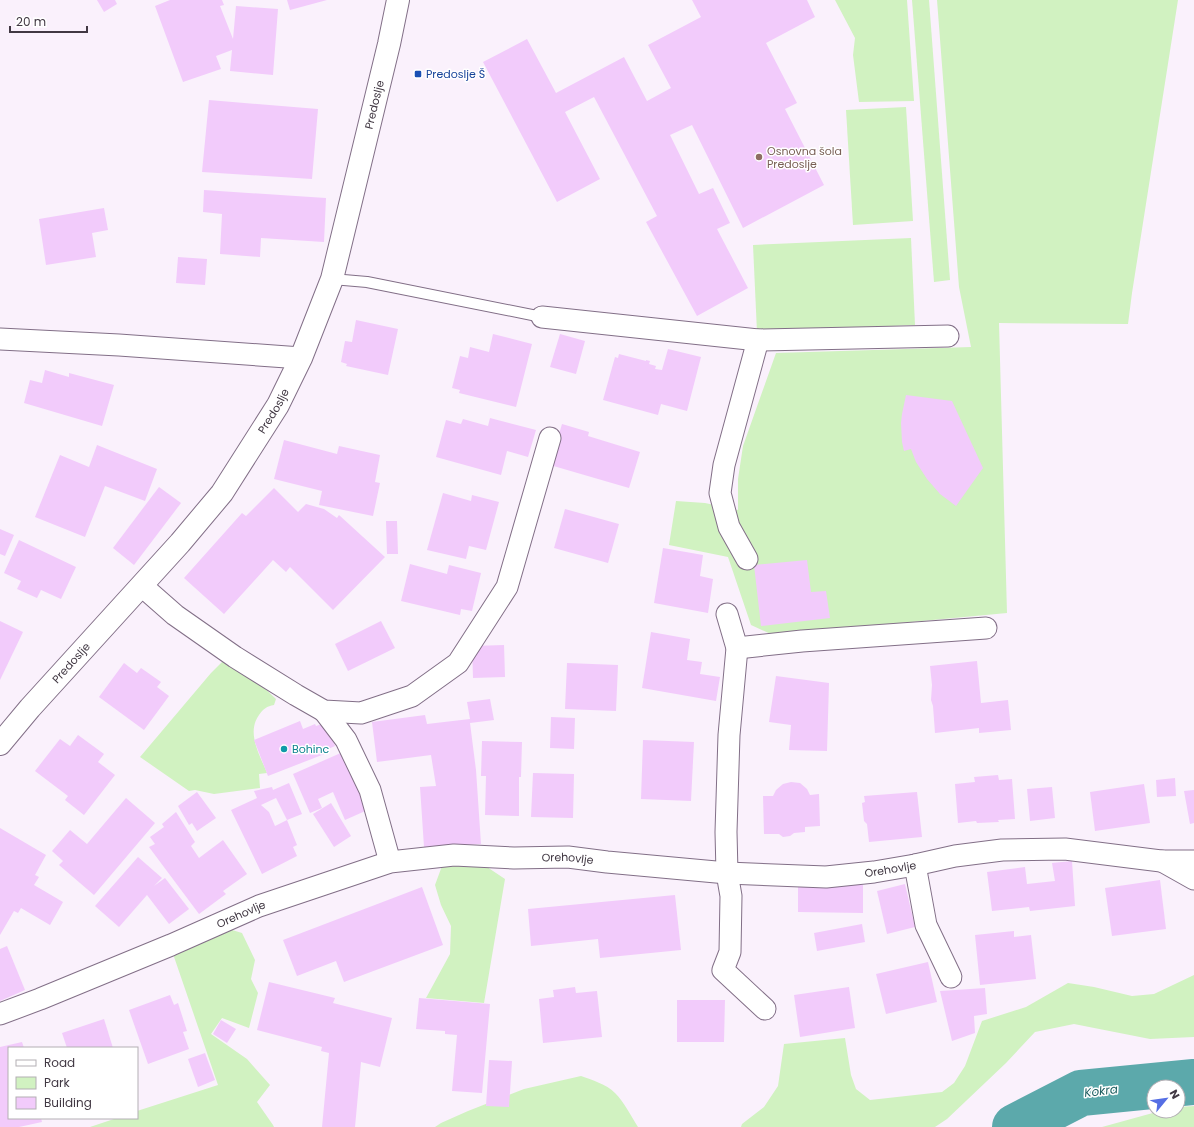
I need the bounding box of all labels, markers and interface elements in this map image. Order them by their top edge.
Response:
scale bar [10,8,87,34]
text: 20 m [16,13,46,30]
place label: Predoslje Š [426,66,485,82]
marker: Predoslje Š [413,69,423,79]
street label: Predoslje [361,78,388,131]
place label: Osnovna šola Predoslje [767,143,842,172]
marker: Osnovna šola Predoslje [754,152,764,162]
street label: Predoslje [254,386,293,437]
street label: Predoslje [48,639,94,687]
place label: Bohinc [292,741,330,757]
marker: Bohinc [279,744,289,754]
street label: Orehovlje [541,849,595,868]
street label: Orehovlje [864,857,917,881]
street label: Orehovlje [214,896,268,932]
legend [8,1047,138,1119]
text: Road [44,1054,75,1071]
text: Park [44,1074,71,1091]
north arrow [1146,1079,1186,1119]
water label: Kokra [1083,1080,1119,1101]
text: N [1166,1087,1184,1102]
text: Building [44,1094,92,1111]

